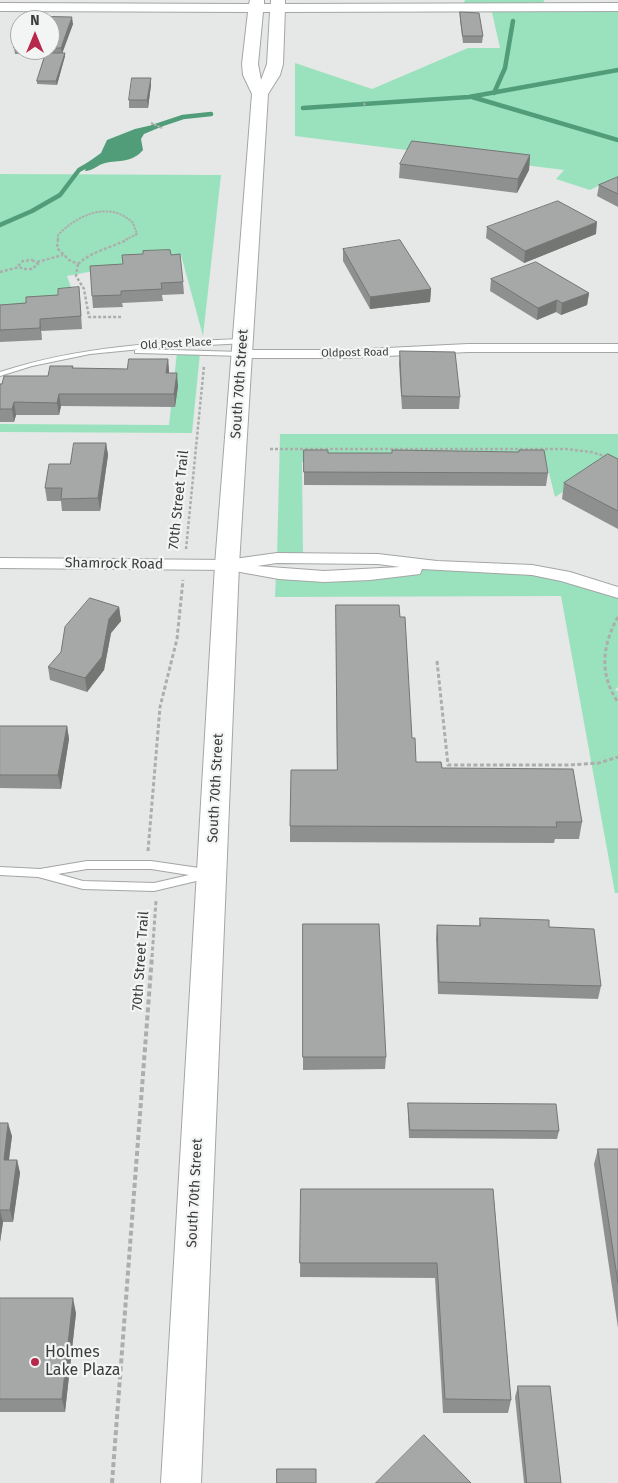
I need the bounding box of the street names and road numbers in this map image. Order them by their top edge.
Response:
street label: South 70th Street [228,329,252,439]
street label: Old Post Place [140,336,212,352]
street label: Oldpost Road [321,346,389,360]
street label: 70th Street Trail [165,449,193,551]
street label: Shamrock Road [65,555,163,573]
street label: South 70th Street [205,733,227,843]
street label: 70th Street Trail [129,911,153,1011]
street label: South 70th Street [184,1138,206,1248]

